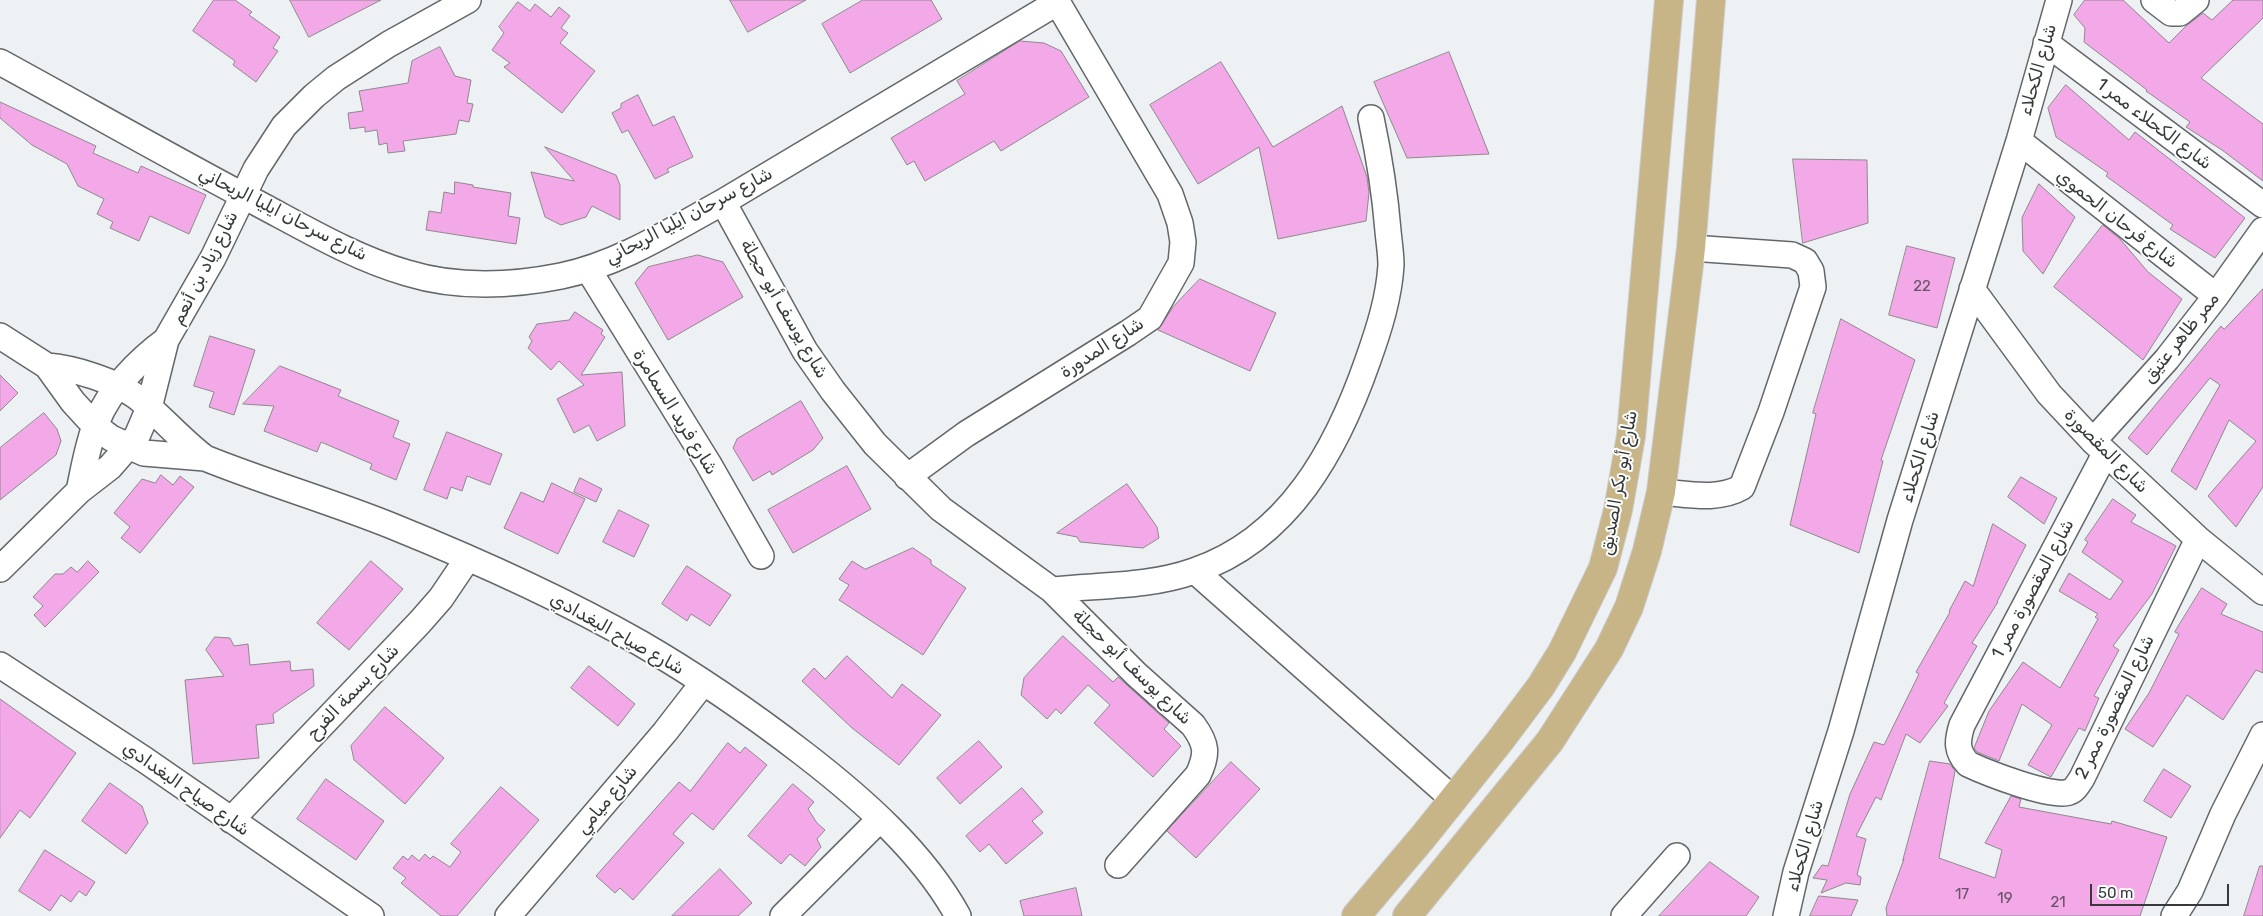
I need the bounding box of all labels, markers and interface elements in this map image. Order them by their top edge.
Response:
street label: شارع الكحلاء [2015,22,2061,118]
street label: شارع الكحلاء ممر 1 [2092,74,2216,174]
street label: شارع سرحان ايليا الريحاني [195,162,371,266]
street label: شارع سرحان ايليا الريحاني [602,163,776,269]
street label: شارع فرحان الحموي [2052,165,2182,273]
street label: شارع زياد بن أنعم [167,208,243,328]
street label: شارع يوسف أبو حجلة [735,235,833,383]
house number: 22 [1913,278,1931,296]
street label: ممر ظاهر عتيق [2138,288,2224,388]
street label: شارع المدورة [1056,313,1148,383]
street label: شارع فريد السمامرة [628,345,722,479]
street label: شارع المقصورة [2059,404,2153,498]
street label: شارع أبو بكر الصديق [1596,409,1642,557]
street label: شارع الكحلاء [1896,409,1944,505]
street label: شارع المقصورة ممر 1 [1987,516,2079,662]
street label: شارع صياح البغدادي [546,588,688,680]
street label: شارع يوسف أبو حجلة [1068,605,1196,729]
street label: شارع المقصورة ممر 2 [2071,631,2159,783]
street label: شارع بسمة الفرح [302,640,404,744]
street label: شارع صياح البغدادي [118,737,254,841]
street label: شارع ميامي [572,761,642,839]
street label: شارع الكحلاء [1782,798,1828,894]
scale bar [2093,874,2232,906]
text: 50 m [2098,884,2133,902]
house number: 17 [1955,886,1969,904]
house number: 19 [1997,890,2013,908]
house number: 21 [2050,894,2066,912]

